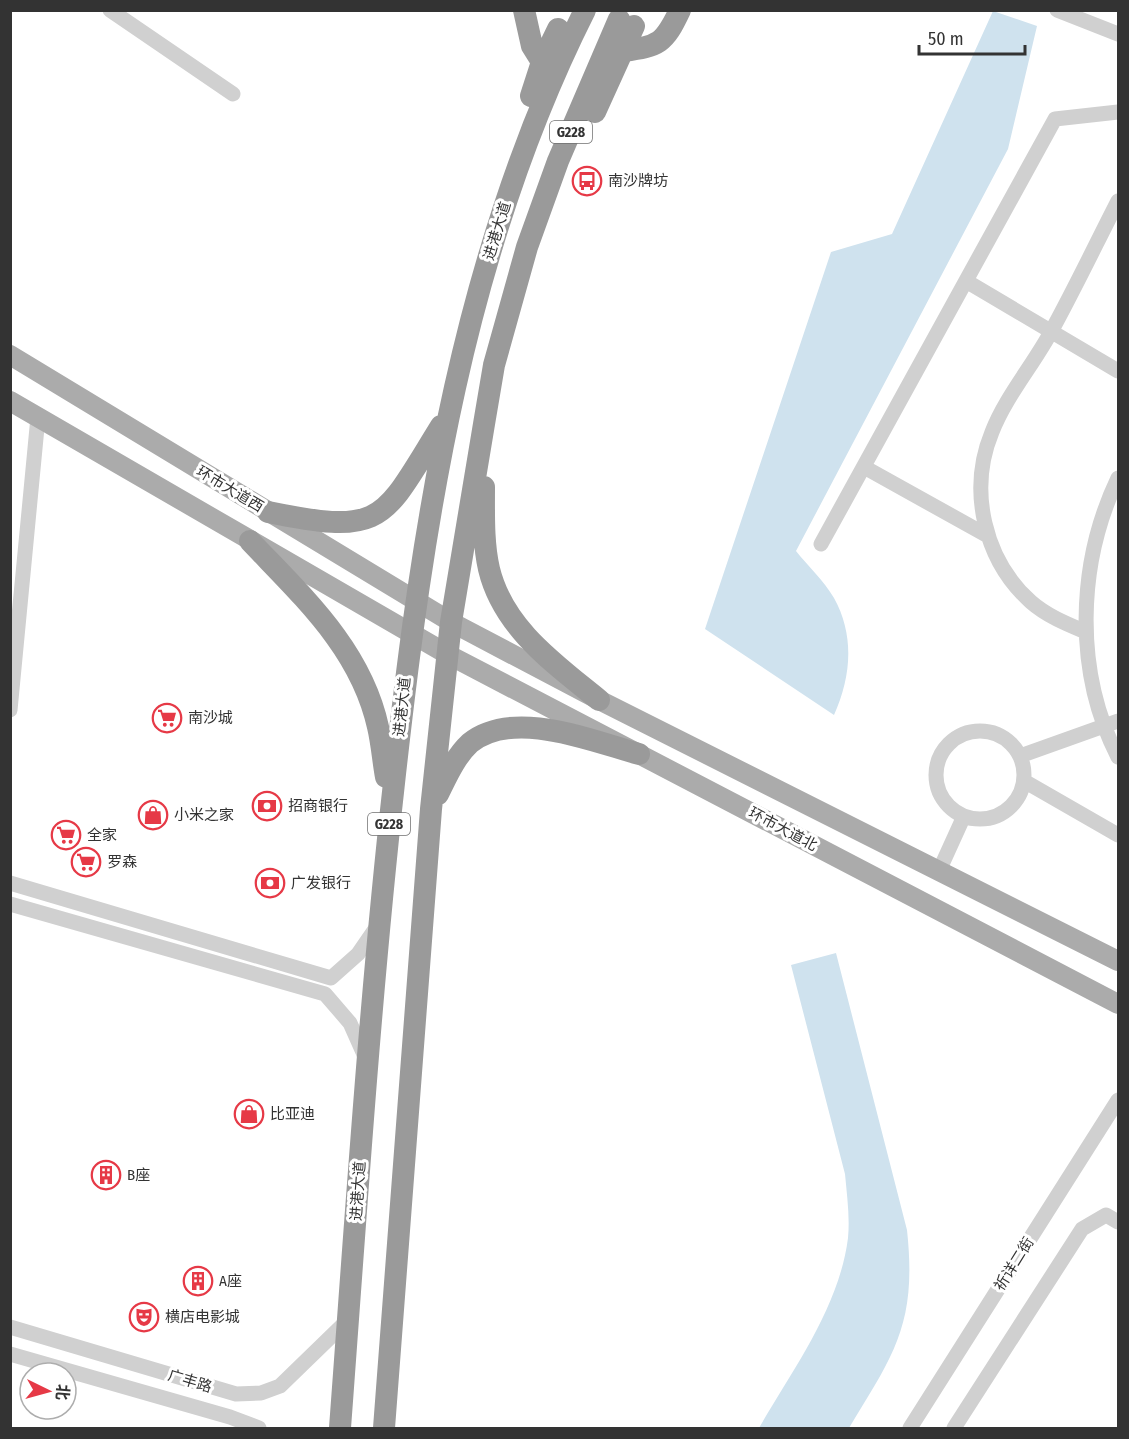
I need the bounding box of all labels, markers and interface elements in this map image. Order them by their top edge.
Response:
scale bar [919,18,1026,56]
text: 50 m [928,28,964,50]
road number: G228 [550,121,592,143]
bus stop icon: 南沙牌坊 [571,165,603,197]
place label: 南沙牌坊 [608,172,668,190]
street label: 进港大道 [480,200,514,262]
street label: 环市大道西 [193,462,267,516]
street label: 进港大道 [390,676,414,738]
supermarket icon: 南沙城 [151,702,183,734]
place label: 南沙城 [188,709,233,727]
bank icon: 招商银行 [251,790,283,822]
place label: 招商银行 [288,797,348,815]
shop icon: 小米之家 [137,799,169,831]
street label: 环市大道北 [746,803,820,855]
place label: 小米之家 [174,806,234,824]
road number: G228 [368,813,410,835]
supermarket icon: 全家 [50,819,82,851]
place label: 全家 [87,826,117,844]
supermarket icon: 罗森 [70,846,102,878]
place label: 罗森 [107,853,137,871]
bank icon: 广发银行 [254,867,286,899]
place label: 广发银行 [291,874,351,892]
shop icon: 比亚迪 [233,1098,265,1130]
place label: 比亚迪 [270,1105,315,1123]
building icon: B座 [90,1159,122,1191]
street label: 进港大道 [347,1160,369,1222]
place label: B座 [127,1166,150,1184]
street label: 祈详二街 [990,1234,1038,1294]
building icon: A座 [182,1265,214,1297]
place label: A座 [219,1272,242,1290]
theatre icon: 横店电影城 [128,1301,160,1333]
place label: 横店电影城 [165,1308,240,1326]
north arrow [18,1361,78,1421]
street label: 广丰路 [166,1366,214,1396]
text: 北 [52,1383,73,1401]

